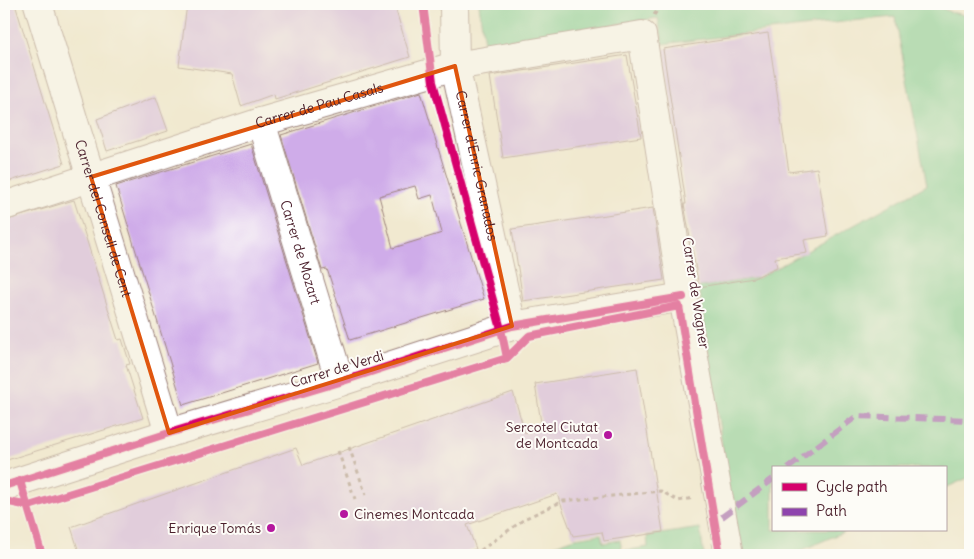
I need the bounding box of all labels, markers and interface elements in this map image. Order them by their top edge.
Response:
street label: Carrer de Pau Casals [253,78,385,132]
street label: Carrer d'Enric Granados [452,89,502,243]
street label: Carrer del Consell de Cent [71,137,136,299]
street label: Carrer de Mozart [276,198,325,307]
street label: Carrer de Wagner [678,236,714,351]
street label: Carrer de Verdi [288,346,386,392]
place label: Sercotel Ciutat de Montcada [506,418,598,452]
marker: Sercotel Ciutat de Montcada [602,429,614,441]
legend [772,466,946,532]
text: Cycle path [816,477,888,496]
text: Path [816,501,847,520]
place label: Cinemes Montcada [354,505,475,523]
marker: Cinemes Montcada [338,508,350,520]
place label: Enrique Tomás [168,519,261,537]
marker: Enrique Tomás [265,522,277,534]

